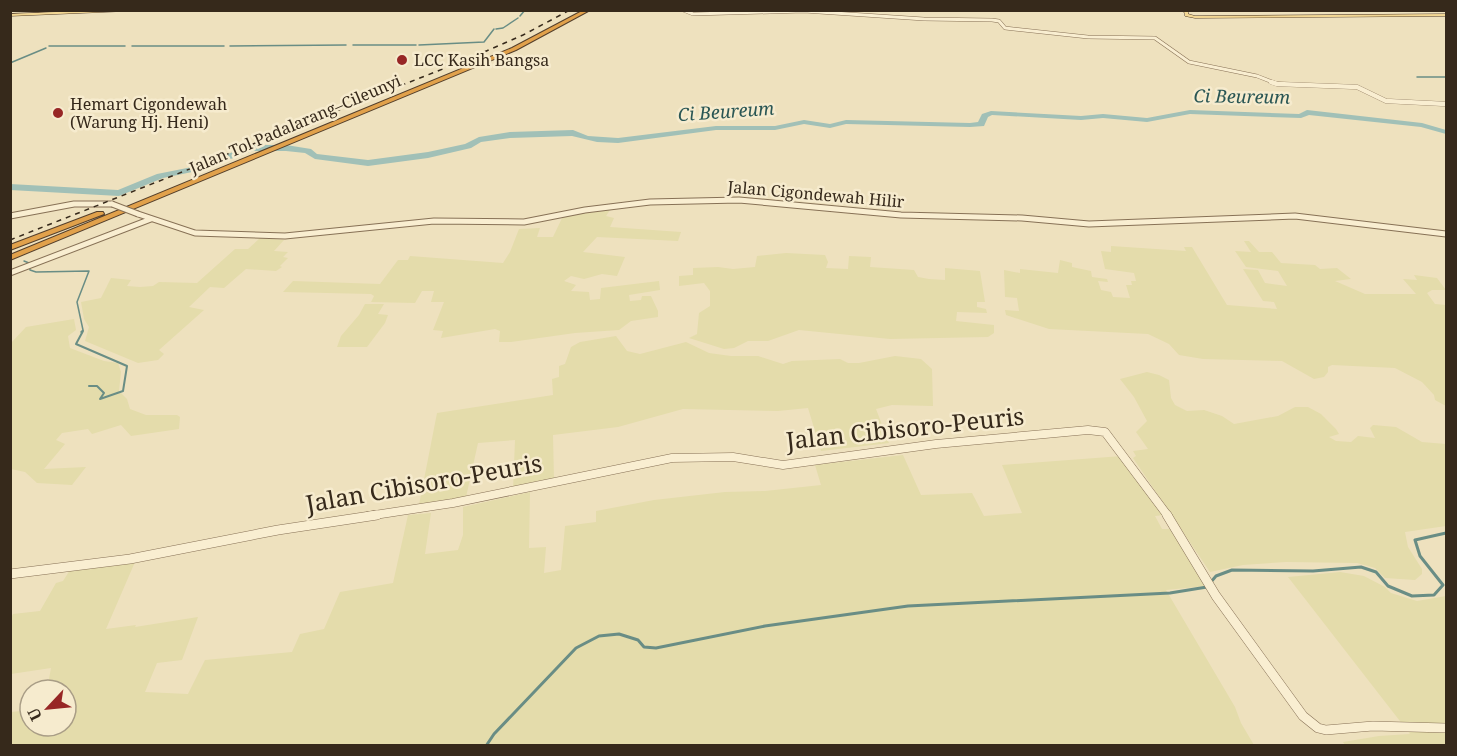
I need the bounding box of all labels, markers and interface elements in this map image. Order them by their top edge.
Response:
place label: LCC Kasih Bangsa [414,49,549,71]
marker: LCC Kasih Bangsa [395,53,409,67]
street label: Jalan Tol Padalarang–Cileunyi [185,69,404,179]
water label: Ci Beureum [1193,83,1291,109]
place label: Hemart Cigondewah (Warung Hj. Heni) [70,93,227,133]
water label: Ci Beureum [677,96,775,126]
marker: Hemart Cigondewah (Warung Hj. Heni) [51,106,65,120]
street label: Jalan Cigondewah Hilir [726,175,906,213]
street label: Jalan Cibisoro-Peuris [783,399,1026,457]
street label: Jalan Cibisoro-Peuris [302,446,544,520]
north arrow [18,678,78,738]
text: U [22,704,47,725]

